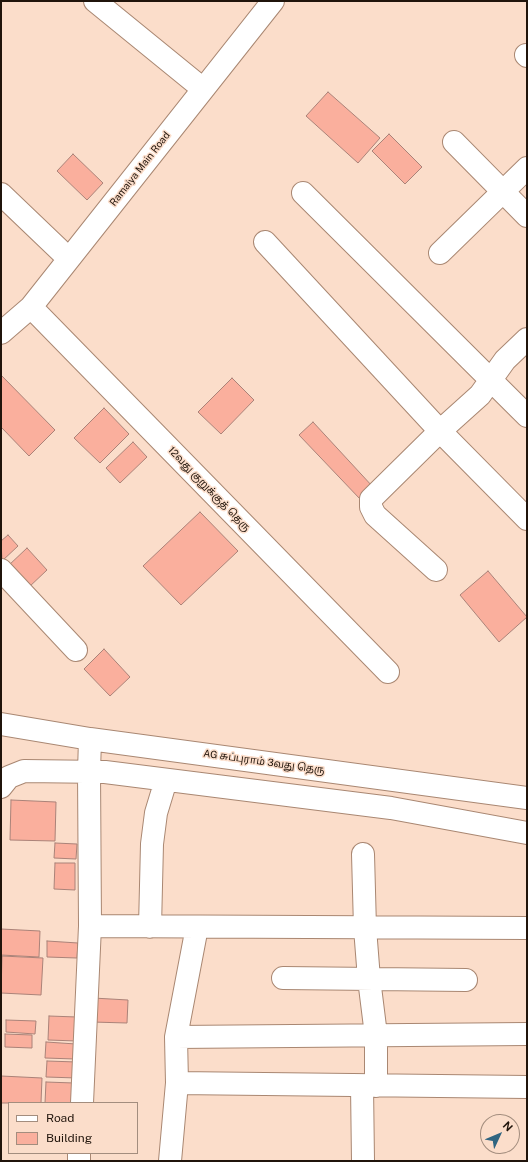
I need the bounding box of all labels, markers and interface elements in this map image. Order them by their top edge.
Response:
street label: Ramaiya Main Road [107,130,173,208]
street label: 12வது குறுக்குத் தெரு [165,444,253,534]
street label: AG சுப்புராம் 3வது தெரு [203,748,325,776]
legend [8,1102,138,1154]
text: Road [46,1111,74,1125]
north arrow [480,1114,520,1154]
text: N [501,1119,515,1134]
text: Building [46,1131,92,1145]

